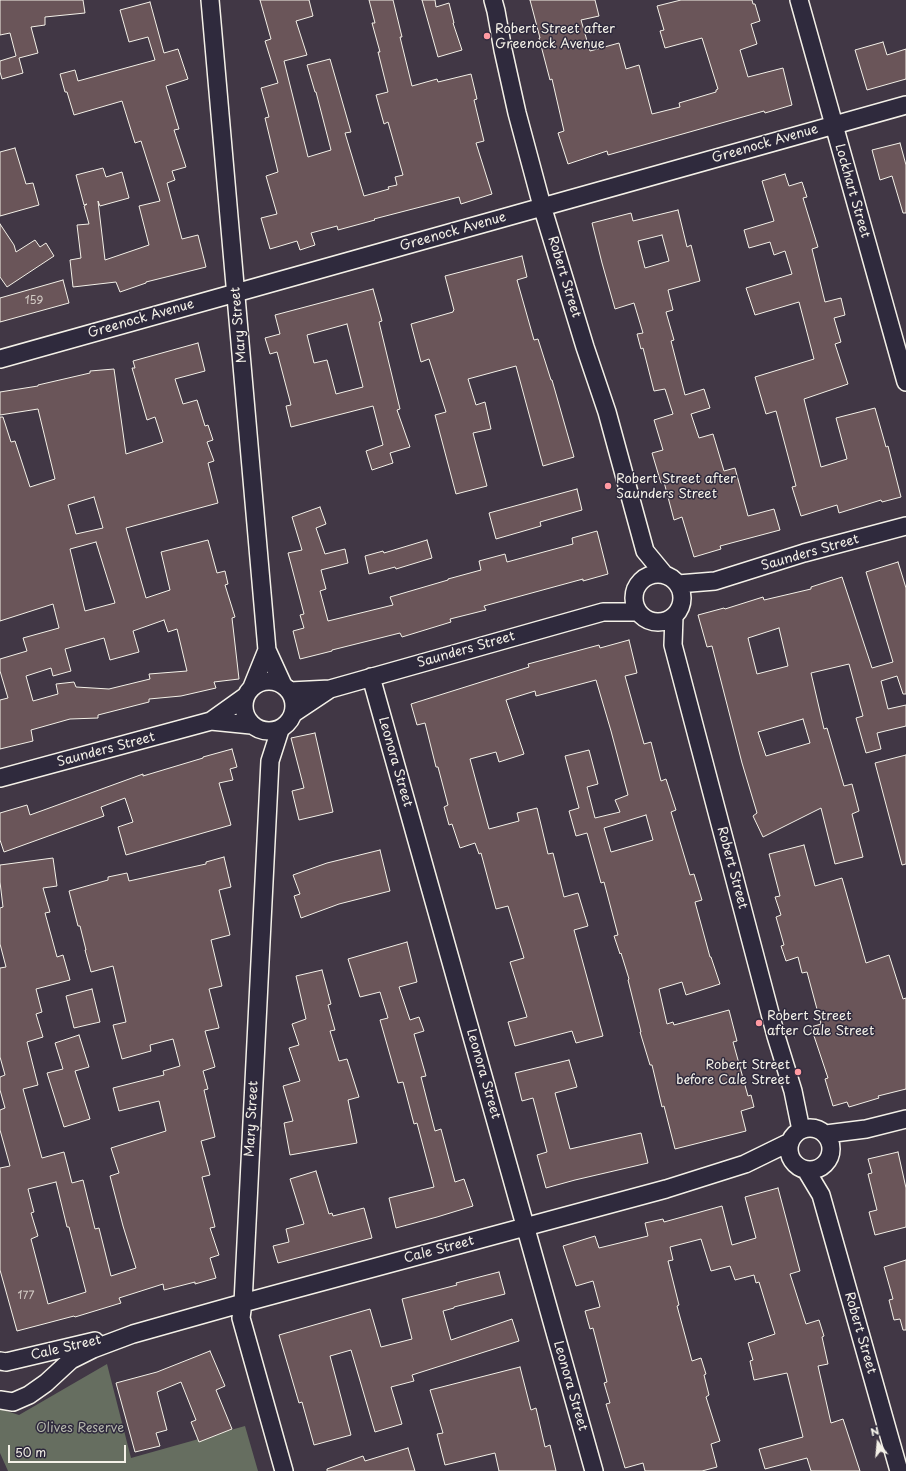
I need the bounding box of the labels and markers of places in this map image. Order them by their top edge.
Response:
place label: Robert Street after Greenock Avenue [495,21,615,52]
marker: Robert Street after Greenock Avenue [482,31,492,41]
place label: Robert Street after Saunders Street [616,471,736,502]
marker: Robert Street after Saunders Street [603,481,613,491]
place label: Robert Street after Cale Street [767,1008,874,1039]
marker: Robert Street after Cale Street [754,1018,764,1028]
place label: Robert Street before Cale Street [676,1057,790,1088]
marker: Robert Street before Cale Street [793,1067,803,1077]

